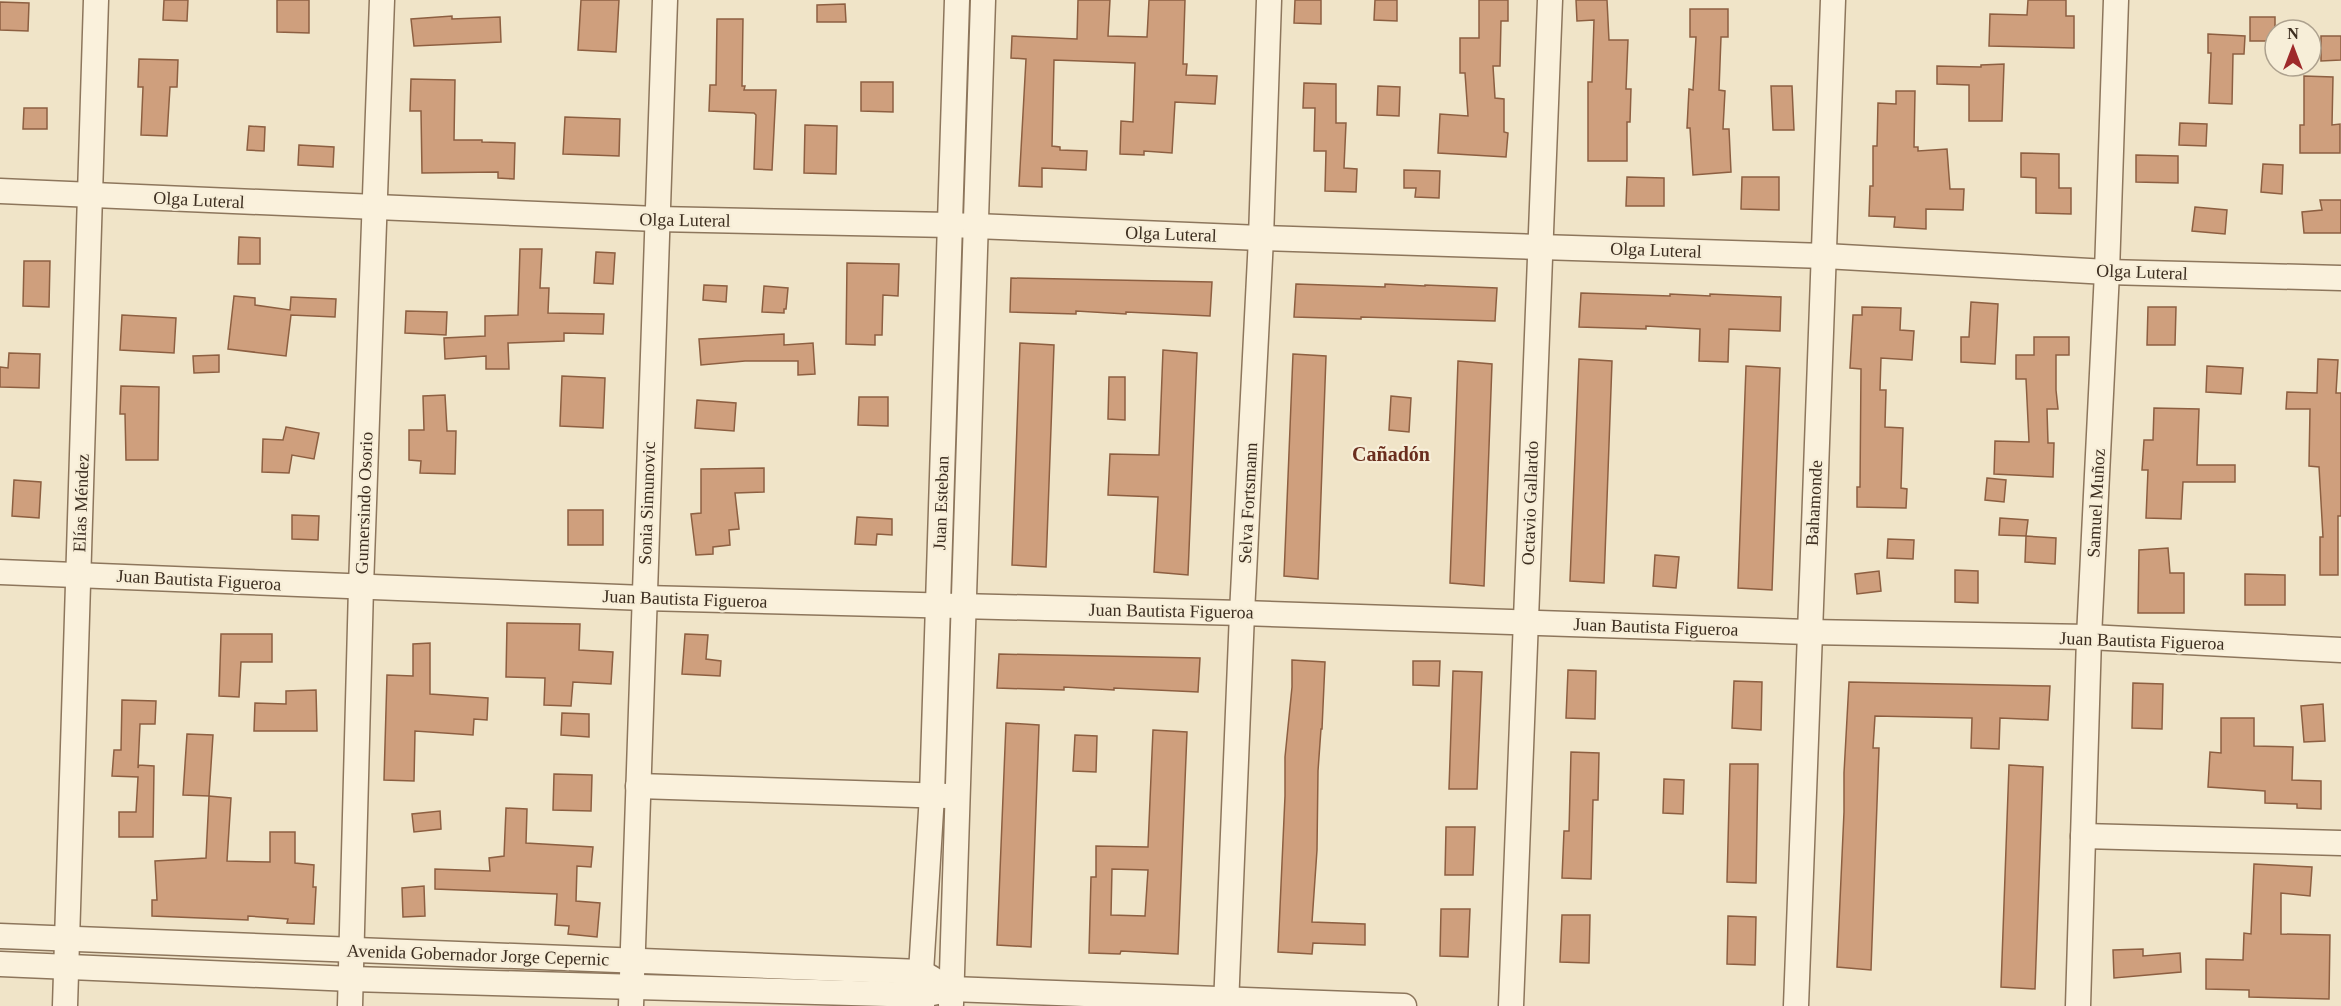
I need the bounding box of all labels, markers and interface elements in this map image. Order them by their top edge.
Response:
north arrow [2263,18,2323,78]
text: N [2287,25,2299,42]
street label: Olga Luteral [153,188,245,212]
street label: Olga Luteral [639,209,731,231]
street label: Olga Luteral [1125,222,1217,246]
street label: Olga Luteral [1610,238,1702,262]
street label: Olga Luteral [2096,260,2188,284]
street label: Gumersindo Osorio [352,431,376,575]
street label: Octavio Gallardo [1518,440,1542,566]
street label: Sonia Simunovic [635,441,659,565]
street label: Selva Fortsmann [1235,442,1261,564]
district label: Cañadón [1352,443,1430,465]
street label: Samuel Muñoz [2083,448,2109,558]
street label: Elías Méndez [69,453,93,553]
street label: Juan Esteban [929,455,953,551]
street label: Bahamonde [1802,460,1826,546]
street label: Juan Bautista Figueroa [116,566,282,594]
street label: Juan Bautista Figueroa [602,586,768,612]
street label: Juan Bautista Figueroa [1088,600,1254,622]
street label: Juan Bautista Figueroa [1573,614,1739,640]
street label: Juan Bautista Figueroa [2059,628,2225,654]
street label: Avenida Gobernador Jorge Cepernic [346,940,610,970]

